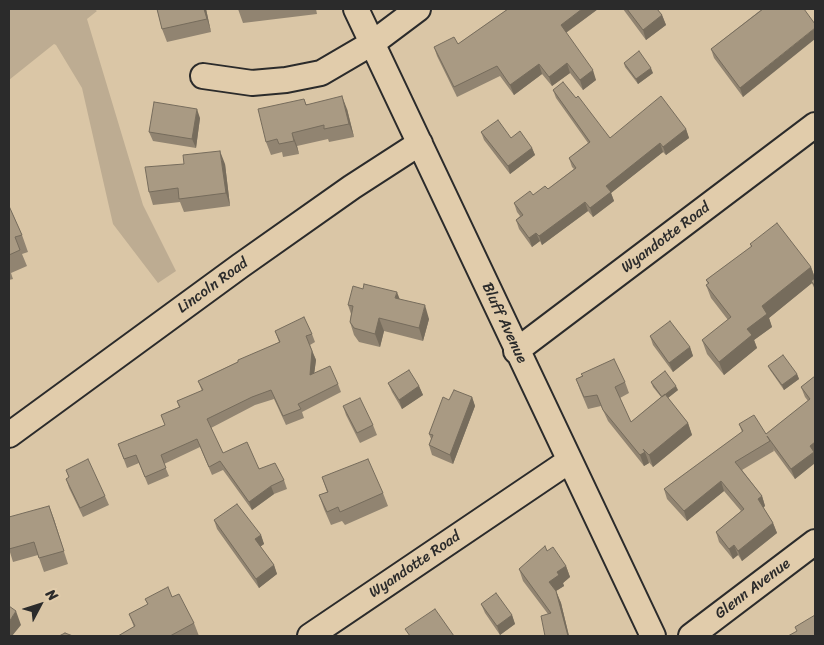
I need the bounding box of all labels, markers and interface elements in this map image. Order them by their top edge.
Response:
street label: Wyandotte Road [618,199,714,277]
street label: Lincoln Road [174,254,252,318]
street label: Bluff Avenue [477,280,531,366]
street label: Wyandotte Road [366,528,464,602]
street label: Glenn Avenue [712,555,794,623]
north arrow [15,580,65,630]
text: N [39,583,65,607]

